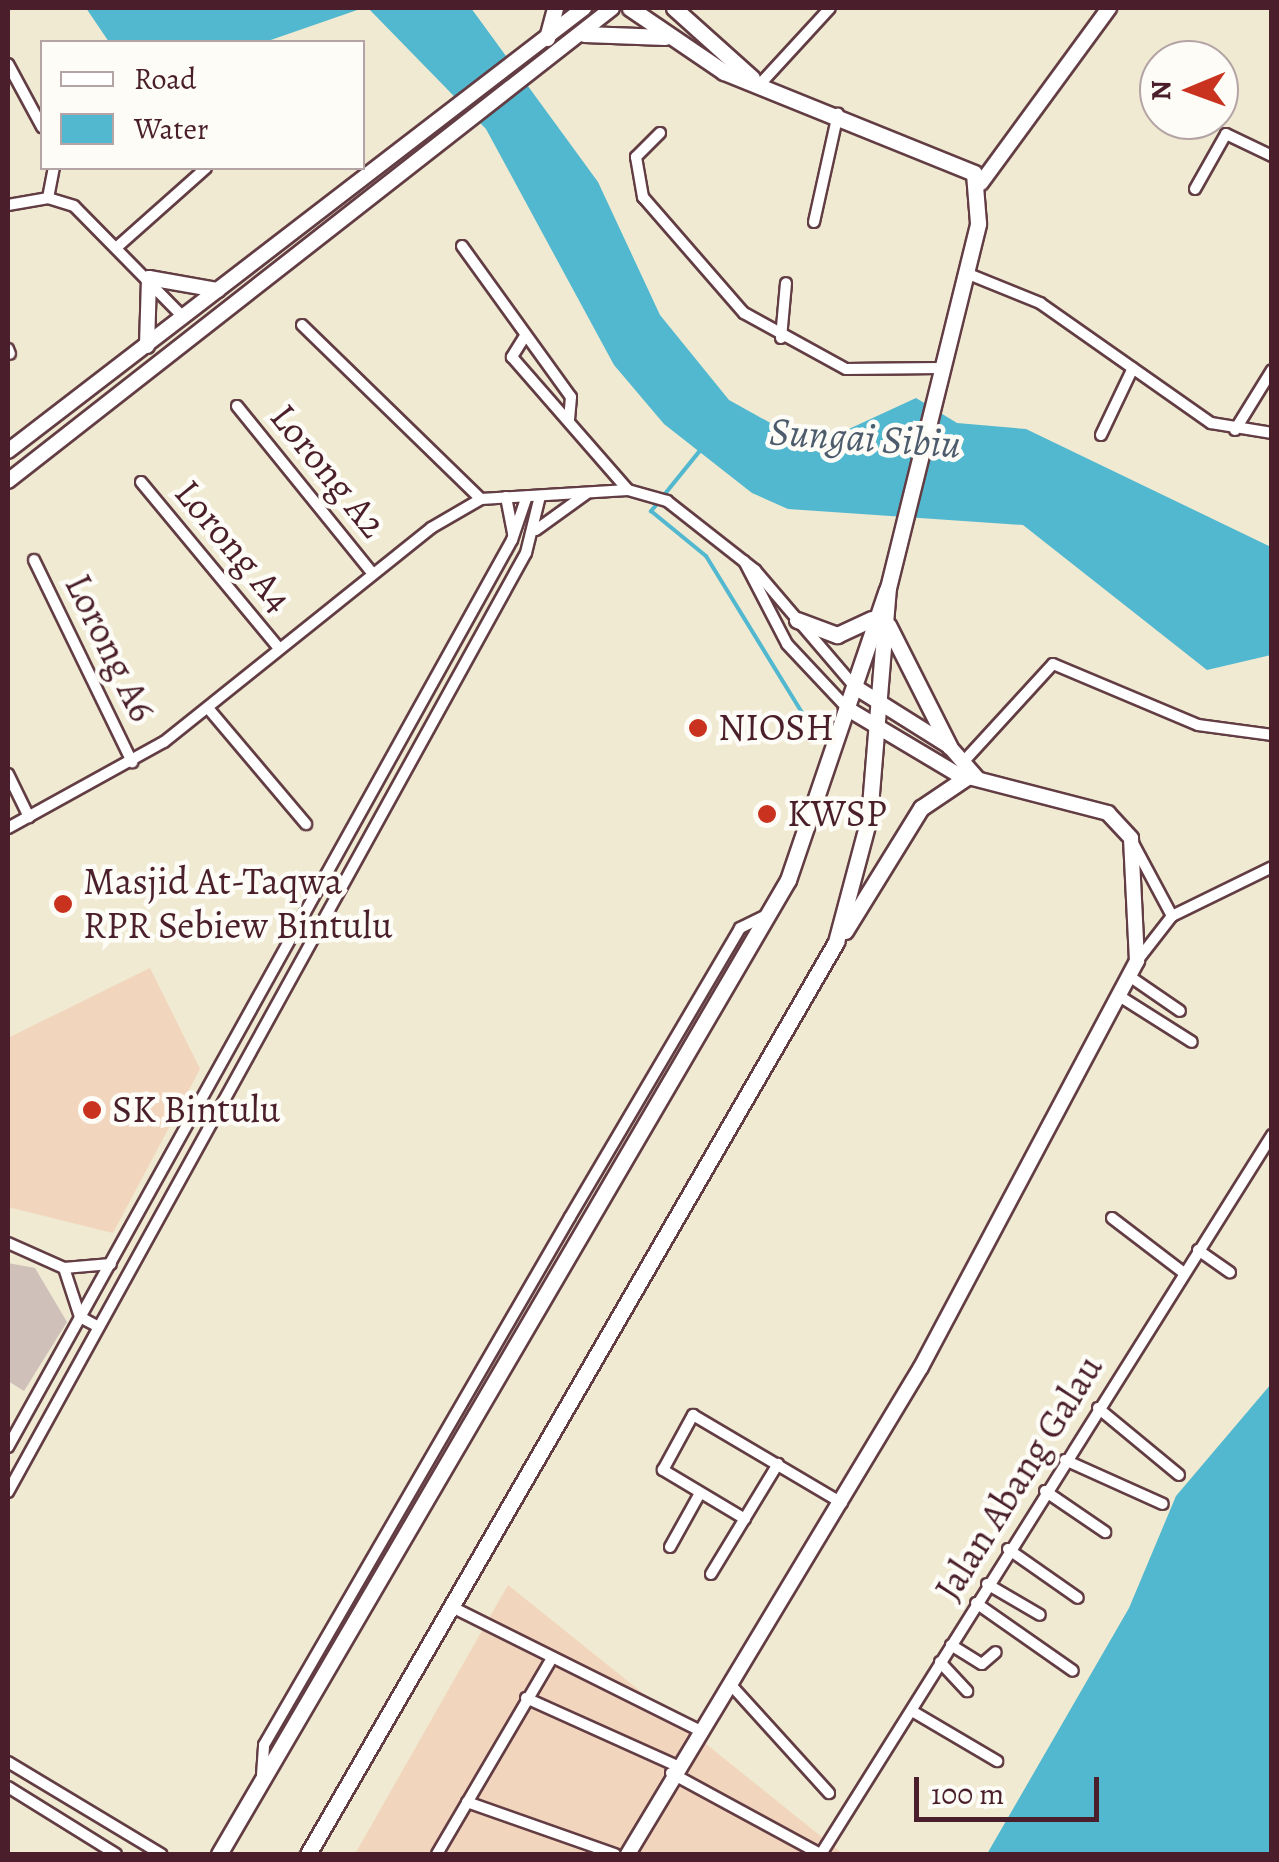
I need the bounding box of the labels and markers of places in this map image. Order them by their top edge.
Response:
place label: NIOSH [718,705,834,751]
marker: NIOSH [687,717,709,739]
place label: KWSP [787,791,887,837]
marker: KWSP [756,803,778,825]
place label: Masjid At-Taqwa RPR Sebiew Bintulu [83,859,392,948]
marker: Masjid At-Taqwa RPR Sebiew Bintulu [52,893,74,915]
place label: SK Bintulu [112,1087,280,1133]
marker: SK Bintulu [81,1099,103,1121]

